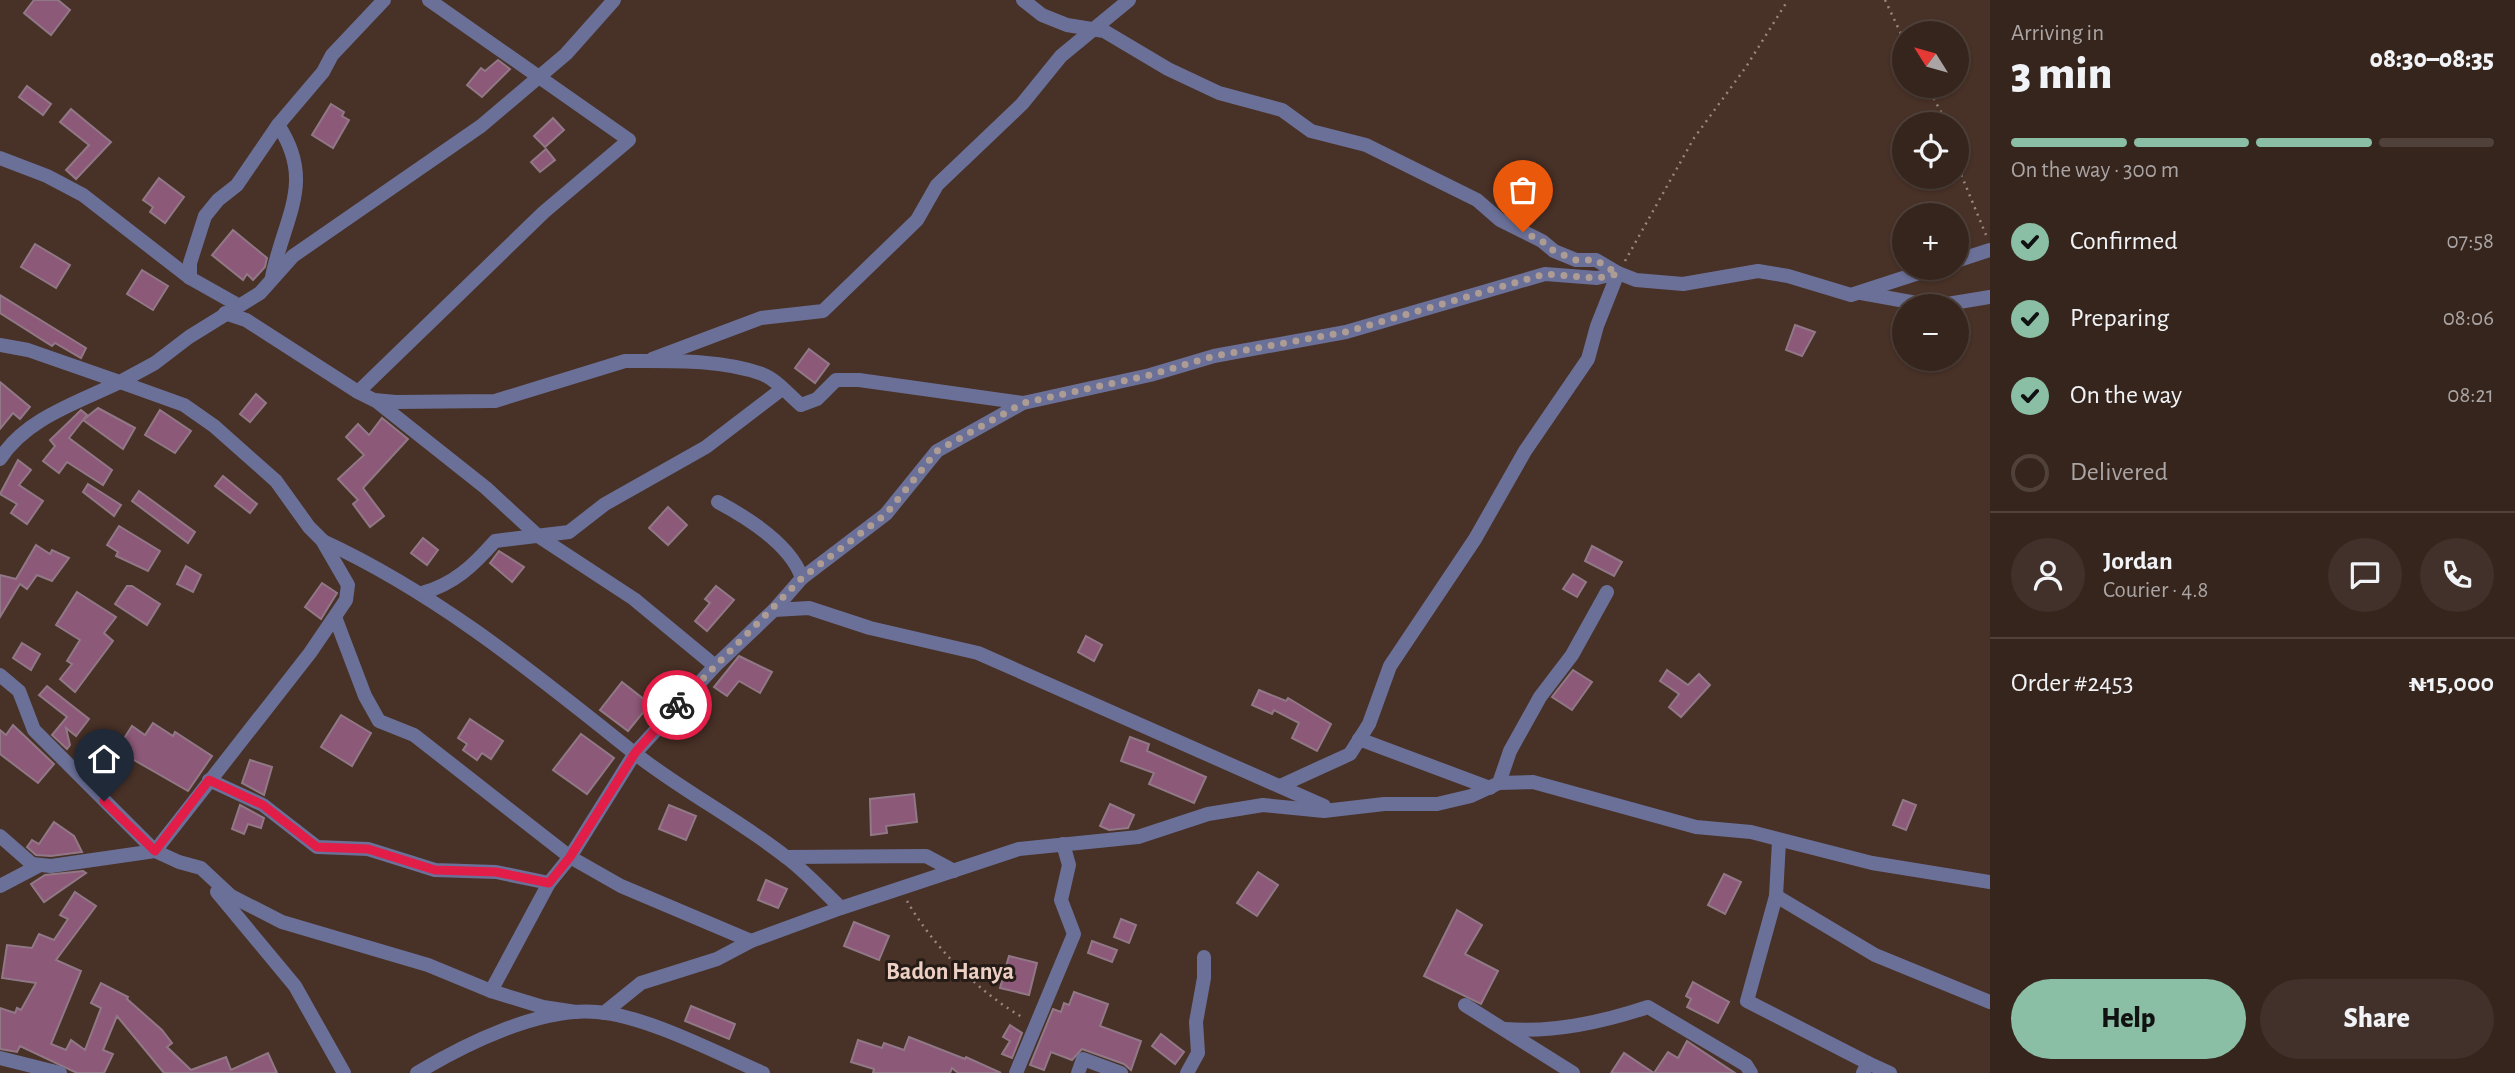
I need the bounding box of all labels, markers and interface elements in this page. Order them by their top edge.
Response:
north arrow [1892,21,1969,98]
map controls [1892,21,1969,371]
text: Arriving in [2011,22,2104,45]
text: 08:30–08:35 [2370,46,2494,72]
text: 3 min [2011,51,2112,97]
button: locate [1892,112,1969,189]
text: On the way · 300 m [2011,159,2179,182]
pin [1493,160,1553,232]
icon: bag [1504,171,1542,209]
button: + [1892,203,1969,280]
icon: check [2011,223,2049,261]
text: Confirmed [2070,228,2178,254]
text: 07:58 [2446,230,2494,253]
button: − [1892,294,1969,371]
icon: check [2011,300,2049,338]
text: Preparing [2070,305,2169,331]
text: 08:06 [2443,307,2494,330]
icon: check [2011,377,2049,415]
text: On the way [2070,382,2182,408]
text: 08:21 [2447,384,2494,407]
text: Delivered [2070,459,2168,485]
button: person [2011,538,2085,612]
button: chat [2328,538,2402,612]
button: phone [2420,538,2494,612]
text: Jordan [2103,548,2173,574]
text: Courier · 4.8 [2103,579,2208,602]
courier [642,670,712,740]
text: Order #2453 [2011,670,2133,696]
text: ₦15,000 [2408,670,2494,696]
icon: bike [658,686,696,724]
pin [74,729,134,801]
icon: home [85,740,123,778]
district label: Badon Hanya [886,960,1014,984]
button: Help [2011,979,2246,1059]
button: Share [2260,979,2494,1059]

